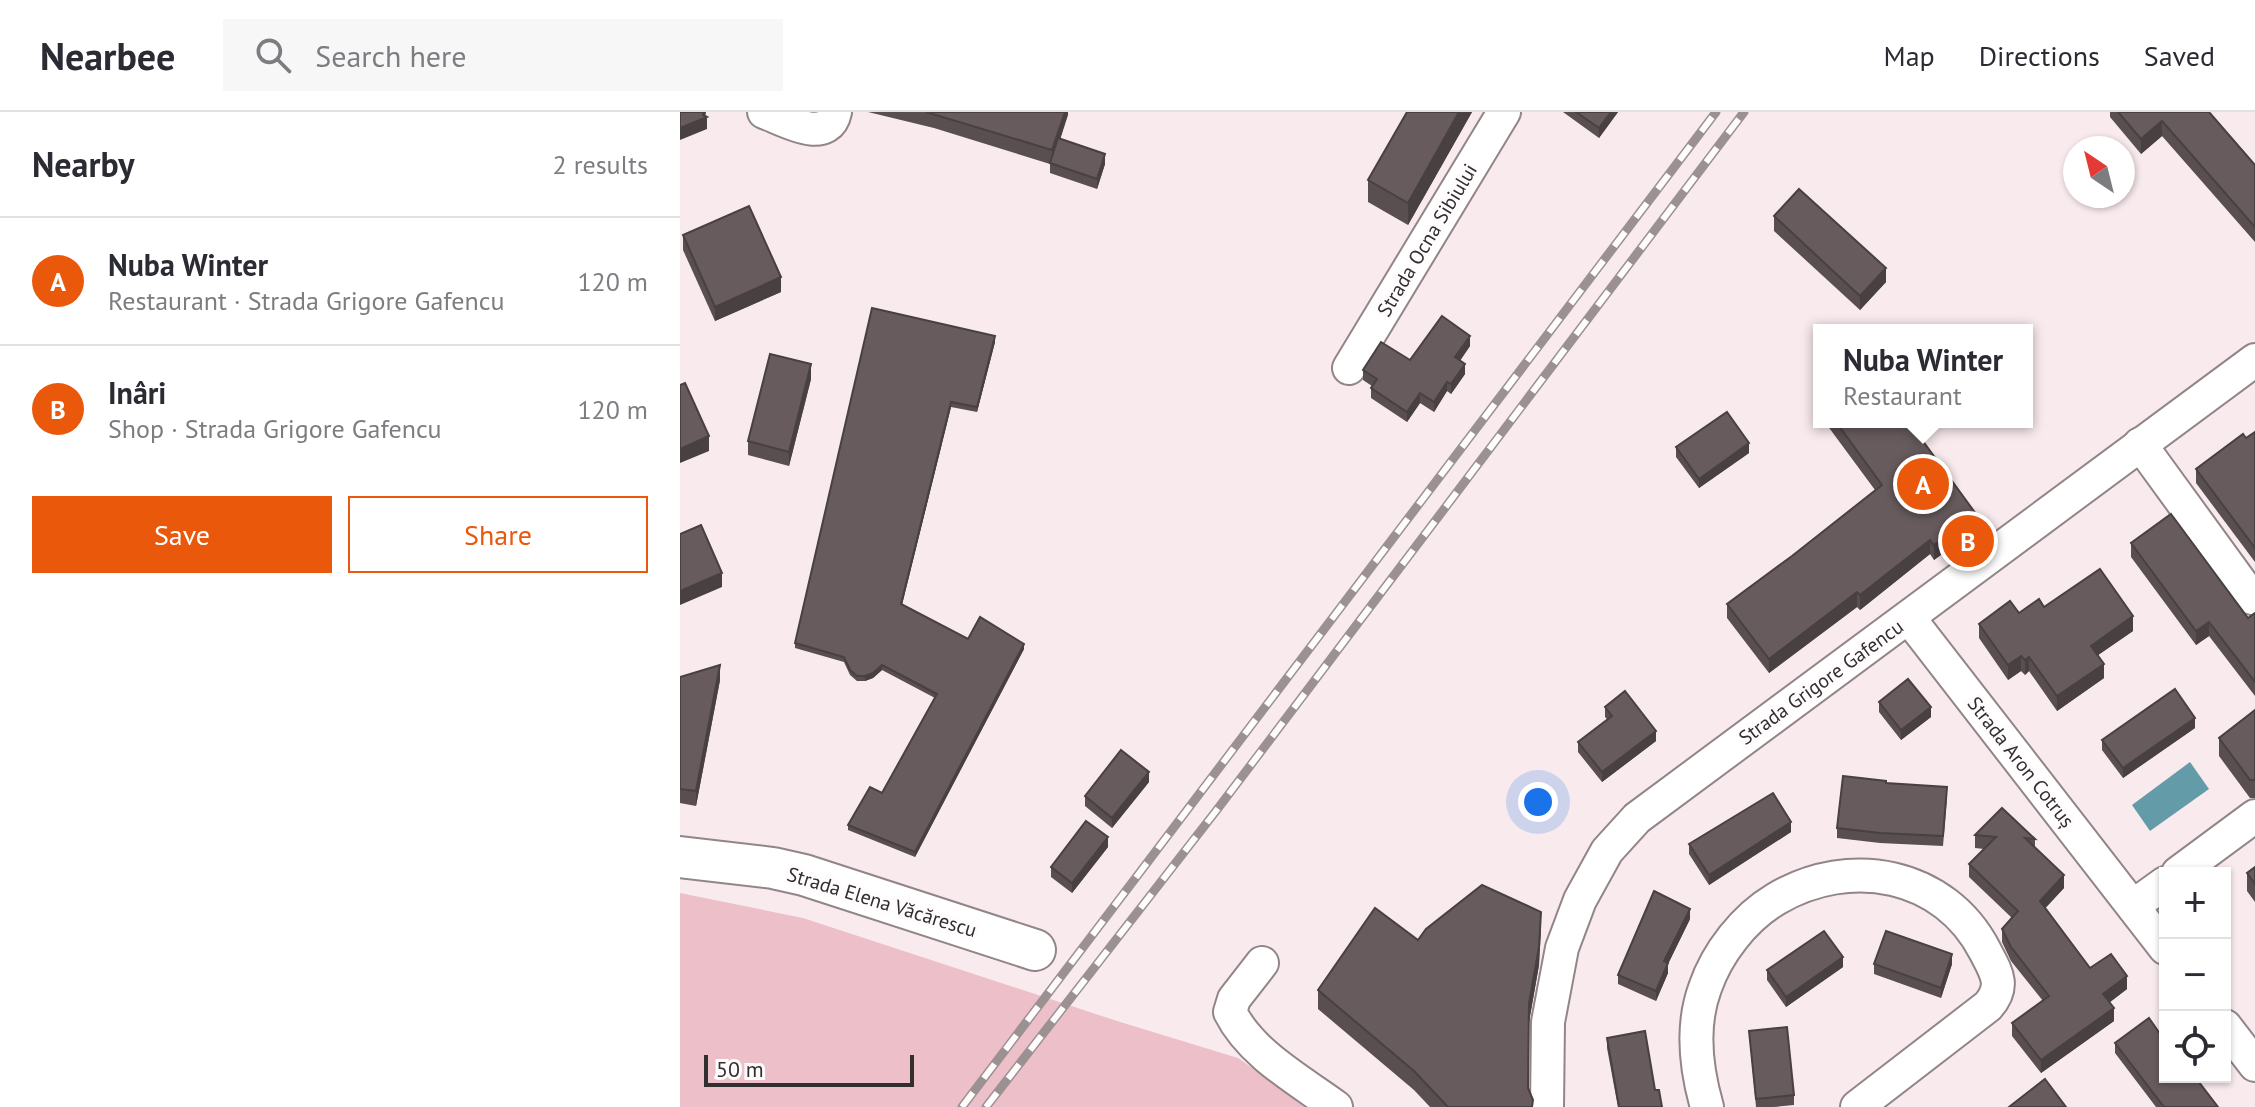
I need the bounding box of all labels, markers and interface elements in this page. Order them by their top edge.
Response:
search box [223,19,783,91]
text: Nearbee [40,31,175,80]
icon: search [251,33,295,77]
text: Search here [315,36,467,75]
text: Map [1884,37,1935,74]
text: Directions [1979,37,2100,74]
text: Saved [2144,37,2215,74]
north arrow [2063,136,2135,208]
text: Nearby [32,142,134,186]
text: 2 results [553,148,648,181]
street label: Strada Ocna Sibiului [1371,159,1483,321]
text: Nuba Winter [108,245,268,284]
text: A [50,265,66,298]
text: 120 m [577,265,648,298]
text: Restaurant · Strada Grigore Gafencu [108,284,504,317]
popup [1813,324,2033,428]
text: Nuba Winter [1843,340,2003,379]
text: Inâri [108,373,166,412]
text: Restaurant [1843,379,1962,412]
text: B [50,393,66,426]
text: 120 m [577,393,648,426]
text: Shop · Strada Grigore Gafencu [108,412,442,445]
pin: A [1897,454,1949,514]
button: Save [32,496,332,573]
button: Share [348,496,648,573]
pin: B [1942,511,1994,571]
street label: Strada Grigore Gafencu [1733,613,1909,751]
street label: Strada Aron Cotruș [1962,691,2080,833]
your location [1518,782,1558,822]
street label: Strada Elena Văcărescu [784,861,980,943]
map controls [2159,867,2231,1083]
button: + [2159,867,2231,939]
button: − [2159,939,2231,1011]
button: locate [2159,1011,2231,1083]
scale bar [704,1051,914,1087]
text: 50 m [716,1055,764,1083]

